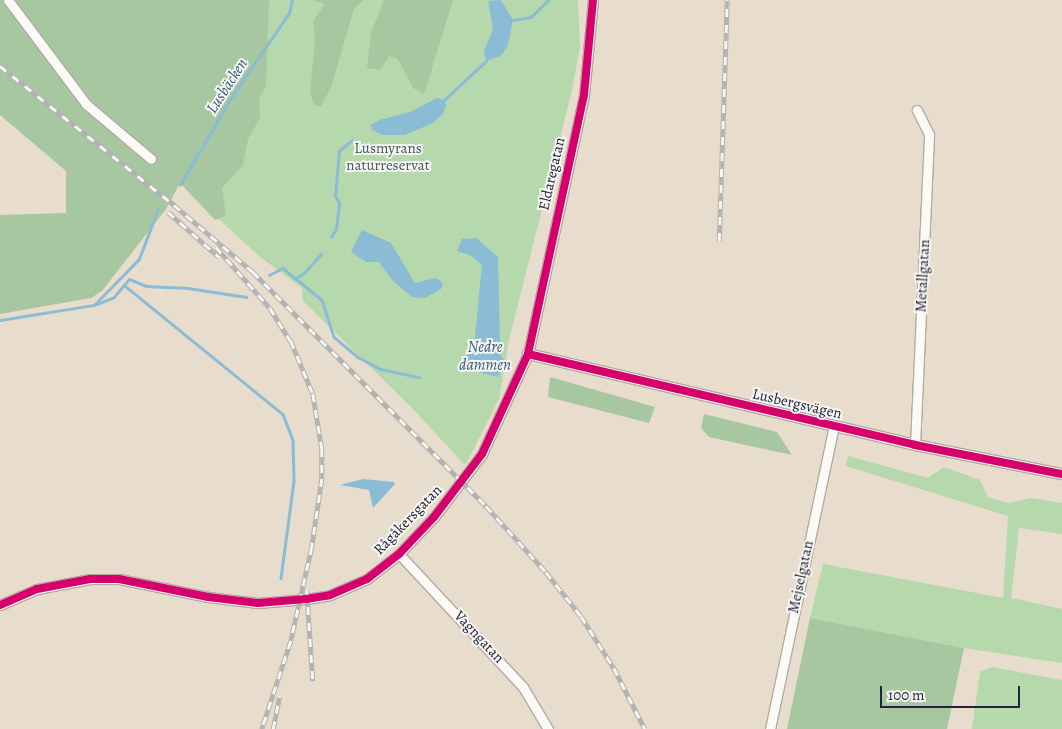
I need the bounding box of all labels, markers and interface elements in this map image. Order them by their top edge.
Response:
water label: Lusbäcken [202,55,252,117]
street label: Eldaregatan [535,136,569,212]
park label: Lusmyrans naturreservat [346,139,430,174]
street label: Metallgatan [912,239,934,313]
water label: Nedre dammen [459,337,511,375]
street label: Lusbergsvägen [751,385,843,423]
street label: Rågåkersgatan [370,481,446,559]
street label: Mejselgatan [785,539,817,615]
street label: Vagngatan [450,607,508,667]
scale bar [882,676,1022,708]
text: 100 m [888,685,925,705]

